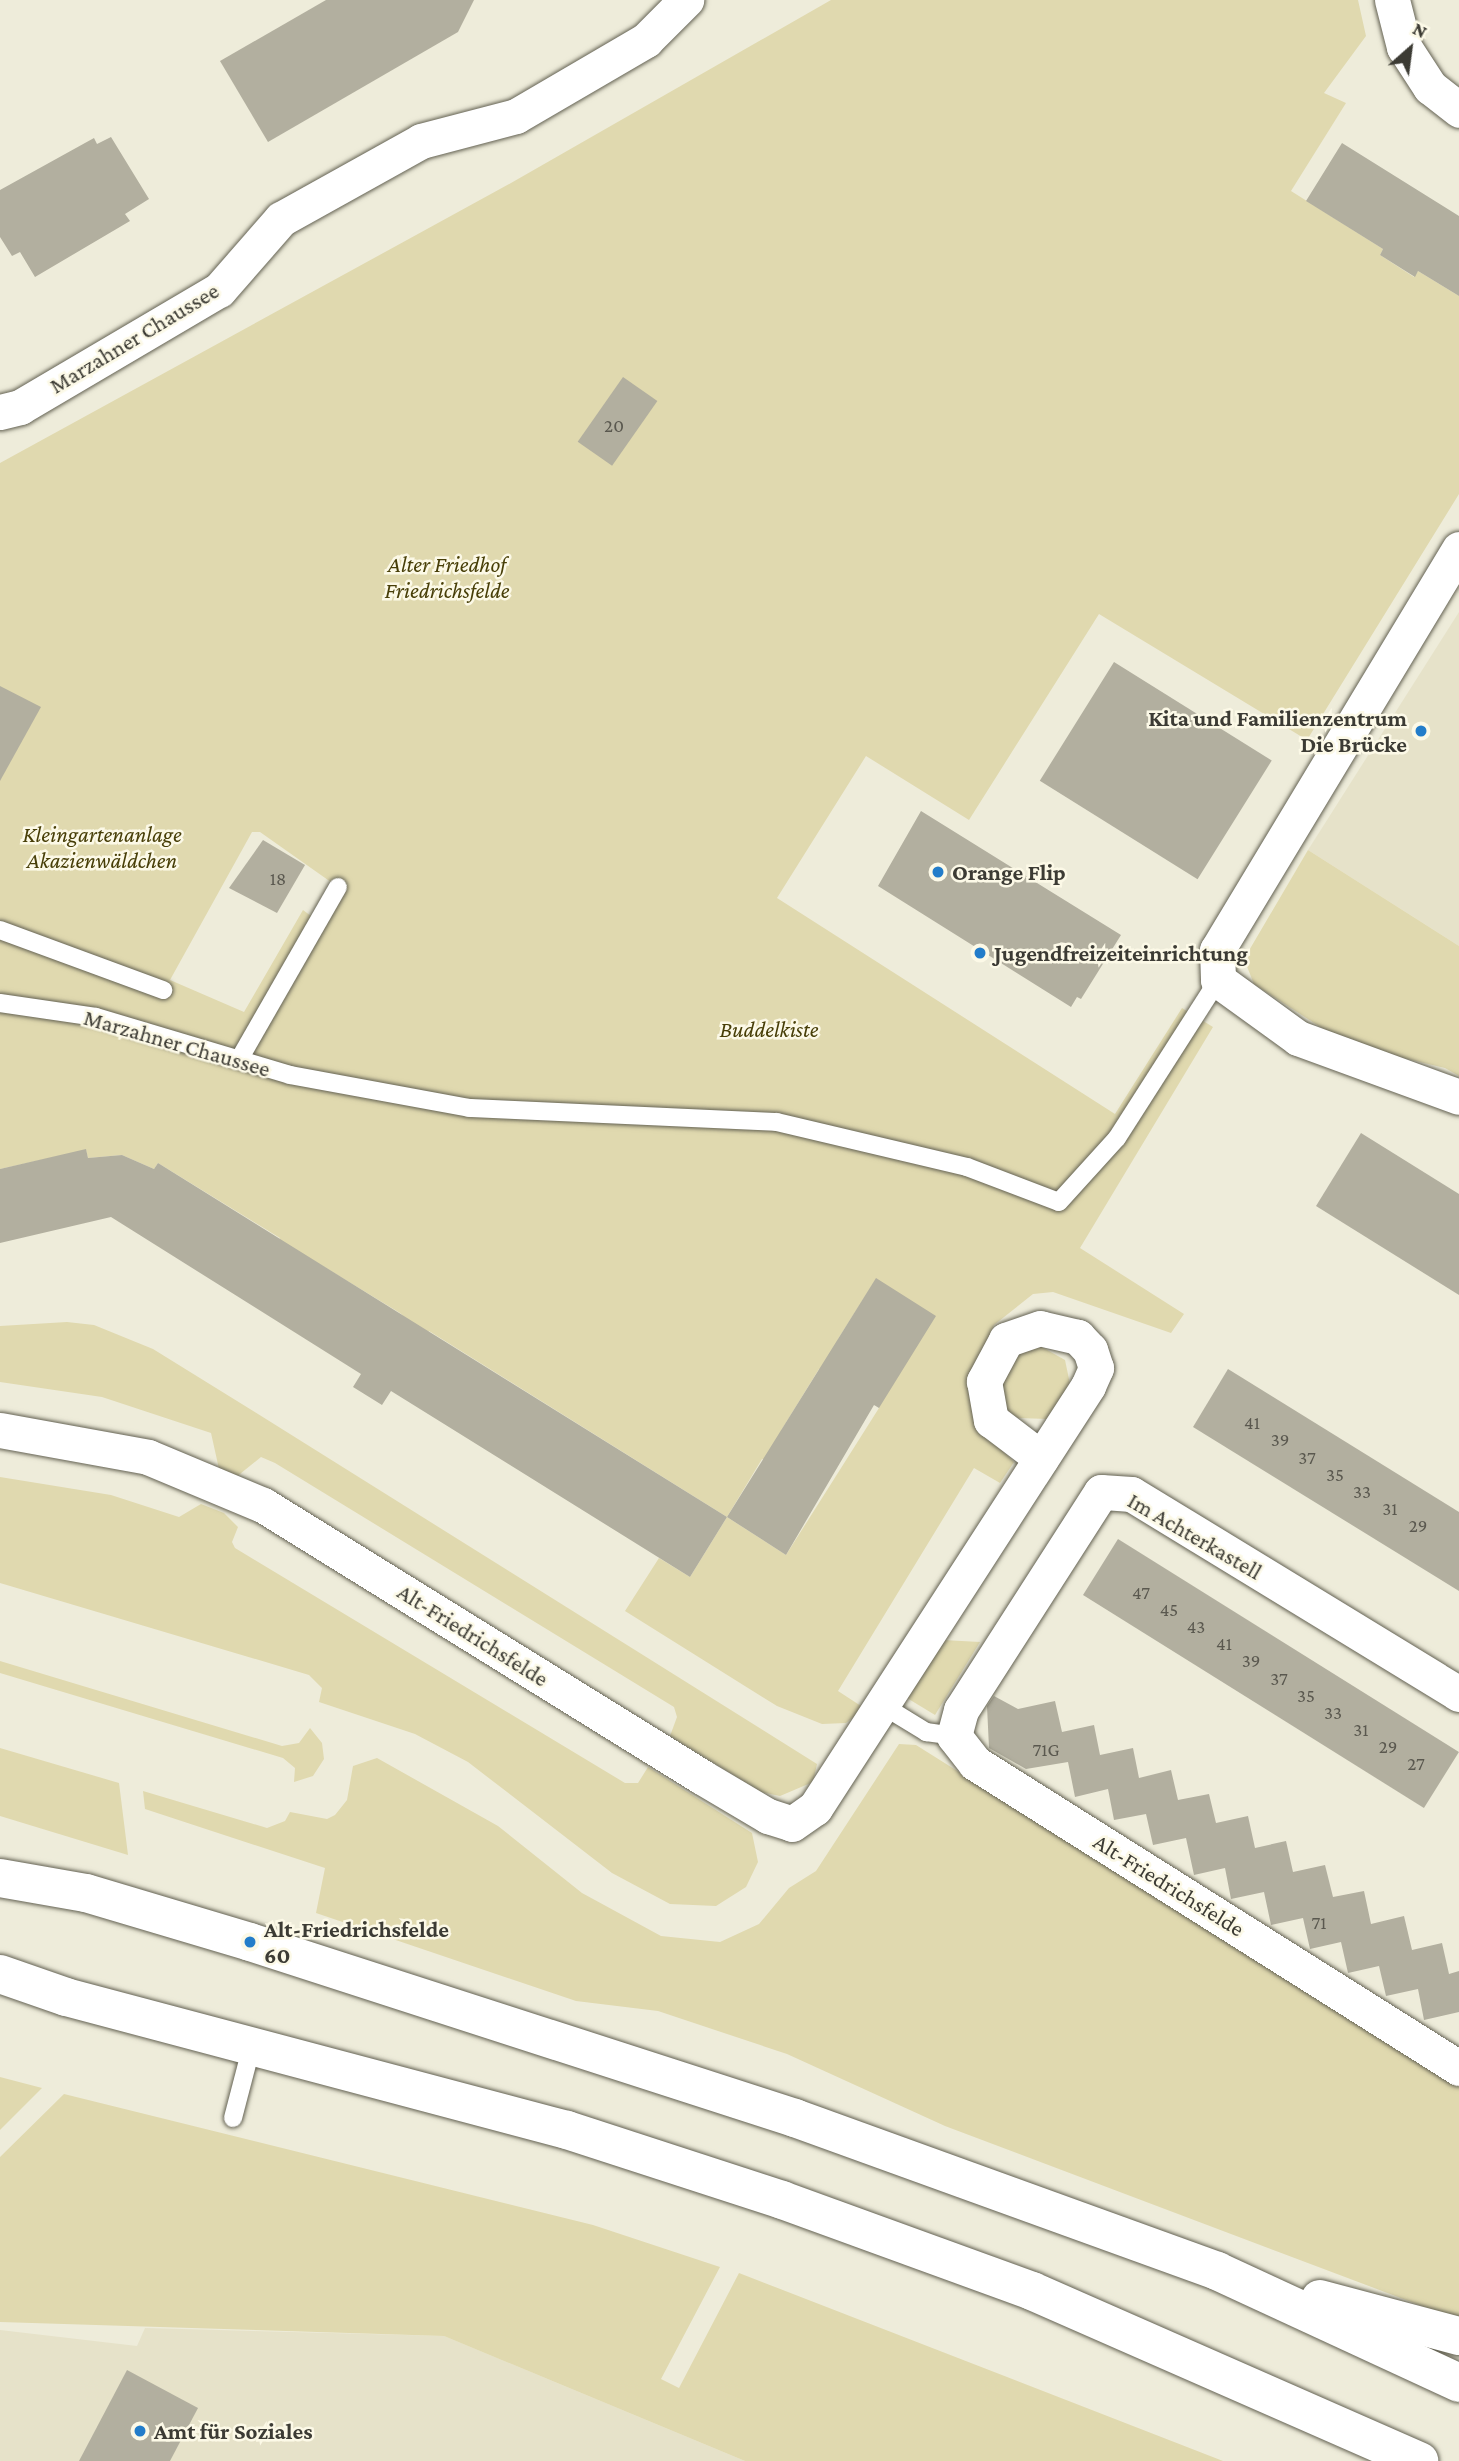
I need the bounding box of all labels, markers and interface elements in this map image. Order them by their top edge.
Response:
north arrow [1375,14,1445,84]
text: N [1409,18,1431,42]
street label: Marzahner Chaussee [44,277,224,399]
house number: 20 [604,415,624,437]
park label: Alter Friedhof Friedrichsfelde [385,550,509,604]
place label: Kita und Familienzentrum Die Brücke [1148,704,1407,758]
marker: Kita und Familienzentrum Die Brücke [1413,723,1429,739]
park label: Kleingartenanlage Akazienwäldchen [22,820,182,874]
place label: Orange Flip [952,858,1066,886]
marker: Orange Flip [930,864,946,880]
house number: 18 [270,868,286,890]
place label: Jugendfreizeiteinrichtung [994,939,1248,967]
marker: Jugendfreizeiteinrichtung [972,945,988,961]
street label: Marzahner Chaussee [81,1003,273,1083]
park label: Buddelkiste [720,1015,818,1043]
house number: 41 [1244,1412,1260,1434]
house number: 39 [1271,1429,1289,1451]
house number: 37 [1298,1447,1316,1469]
house number: 35 [1326,1464,1344,1486]
house number: 33 [1353,1481,1371,1503]
street label: Im Achterkastell [1123,1486,1267,1586]
house number: 31 [1382,1498,1398,1520]
house number: 29 [1409,1515,1427,1537]
street label: Alt-Friedrichsfelde [392,1578,554,1692]
house number: 47 [1132,1582,1150,1604]
house number: 45 [1160,1599,1178,1621]
house number: 43 [1187,1616,1205,1638]
house number: 41 [1216,1633,1232,1655]
house number: 39 [1242,1650,1260,1672]
house number: 37 [1270,1668,1288,1690]
house number: 35 [1297,1685,1315,1707]
house number: 33 [1324,1702,1342,1724]
house number: 31 [1353,1719,1369,1741]
house number: 29 [1379,1736,1397,1758]
house number: 71G [1032,1739,1060,1761]
house number: 27 [1407,1753,1425,1775]
street label: Alt-Friedrichsfelde [1088,1828,1250,1942]
house number: 71 [1311,1912,1327,1934]
place label: Alt-Friedrichsfelde 60 [264,1915,449,1969]
marker: Alt-Friedrichsfelde 60 [242,1934,258,1950]
place label: Amt für Soziales [154,2417,313,2445]
marker: Amt für Soziales [132,2423,148,2439]

